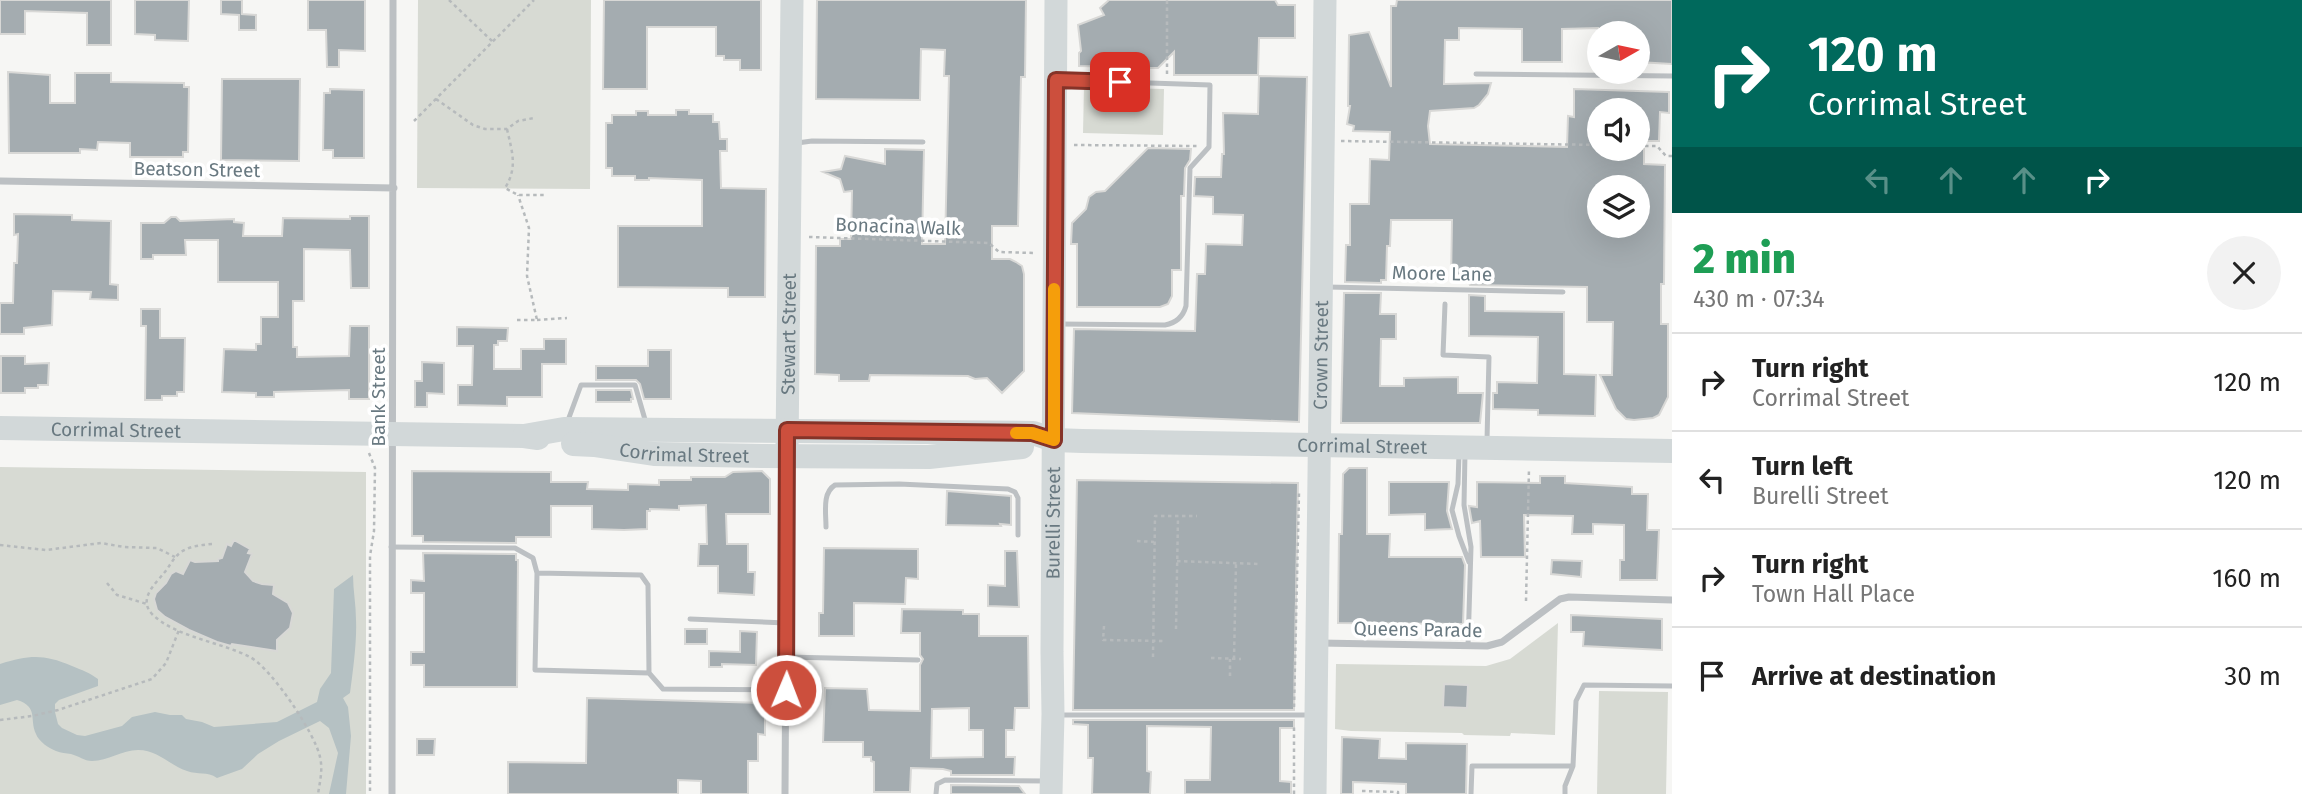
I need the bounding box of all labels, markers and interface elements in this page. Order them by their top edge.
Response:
north arrow [1587,21,1650,84]
map controls [1587,21,1650,238]
text: 120 m [1808,25,1938,84]
icon: right [1693,28,1784,119]
pin [1090,52,1150,112]
icon: arrive [1101,63,1139,101]
text: Corrimal Street [1808,85,2027,123]
button: sound [1587,98,1650,161]
street label: Beatson Street [133,157,261,182]
icon: left [1859,161,1897,199]
icon: ahead [1932,161,1970,199]
icon: ahead [2005,161,2043,199]
icon: right [2078,161,2116,199]
button: layers [1587,175,1650,238]
street label: Bonacina Walk [835,213,961,240]
text: 2 min [1693,234,1796,284]
button: close [2207,236,2281,310]
street label: Moore Lane [1392,261,1492,286]
street label: Stewart Street [777,273,801,395]
text: 430 m · 07:34 [1693,285,1825,313]
street label: Crown Street [1309,300,1333,410]
street label: Bank Street [367,347,390,447]
text: Turn right [1752,353,1869,384]
icon: right [1693,363,1731,401]
text: 120 m [2213,367,2281,398]
text: Corrimal Street [1752,384,1909,412]
street label: Corrimal Street [51,418,181,443]
street label: Corrimal Street [1297,434,1428,459]
street label: Corrimal Street [618,438,750,468]
text: Turn left [1752,451,1853,482]
icon: left [1693,461,1731,499]
text: 120 m [2213,465,2281,496]
street label: Burelli Street [1041,466,1065,580]
text: Burelli Street [1752,482,1889,510]
text: Turn right [1752,549,1869,580]
icon: right [1693,559,1731,597]
text: 160 m [2212,563,2281,594]
text: Town Hall Place [1752,580,1915,608]
street label: Queens Parade [1353,617,1483,642]
position arrow [749,653,823,727]
icon: arrive [1693,657,1731,695]
text: Arrive at destination [1752,661,1996,692]
text: 30 m [2224,661,2281,692]

